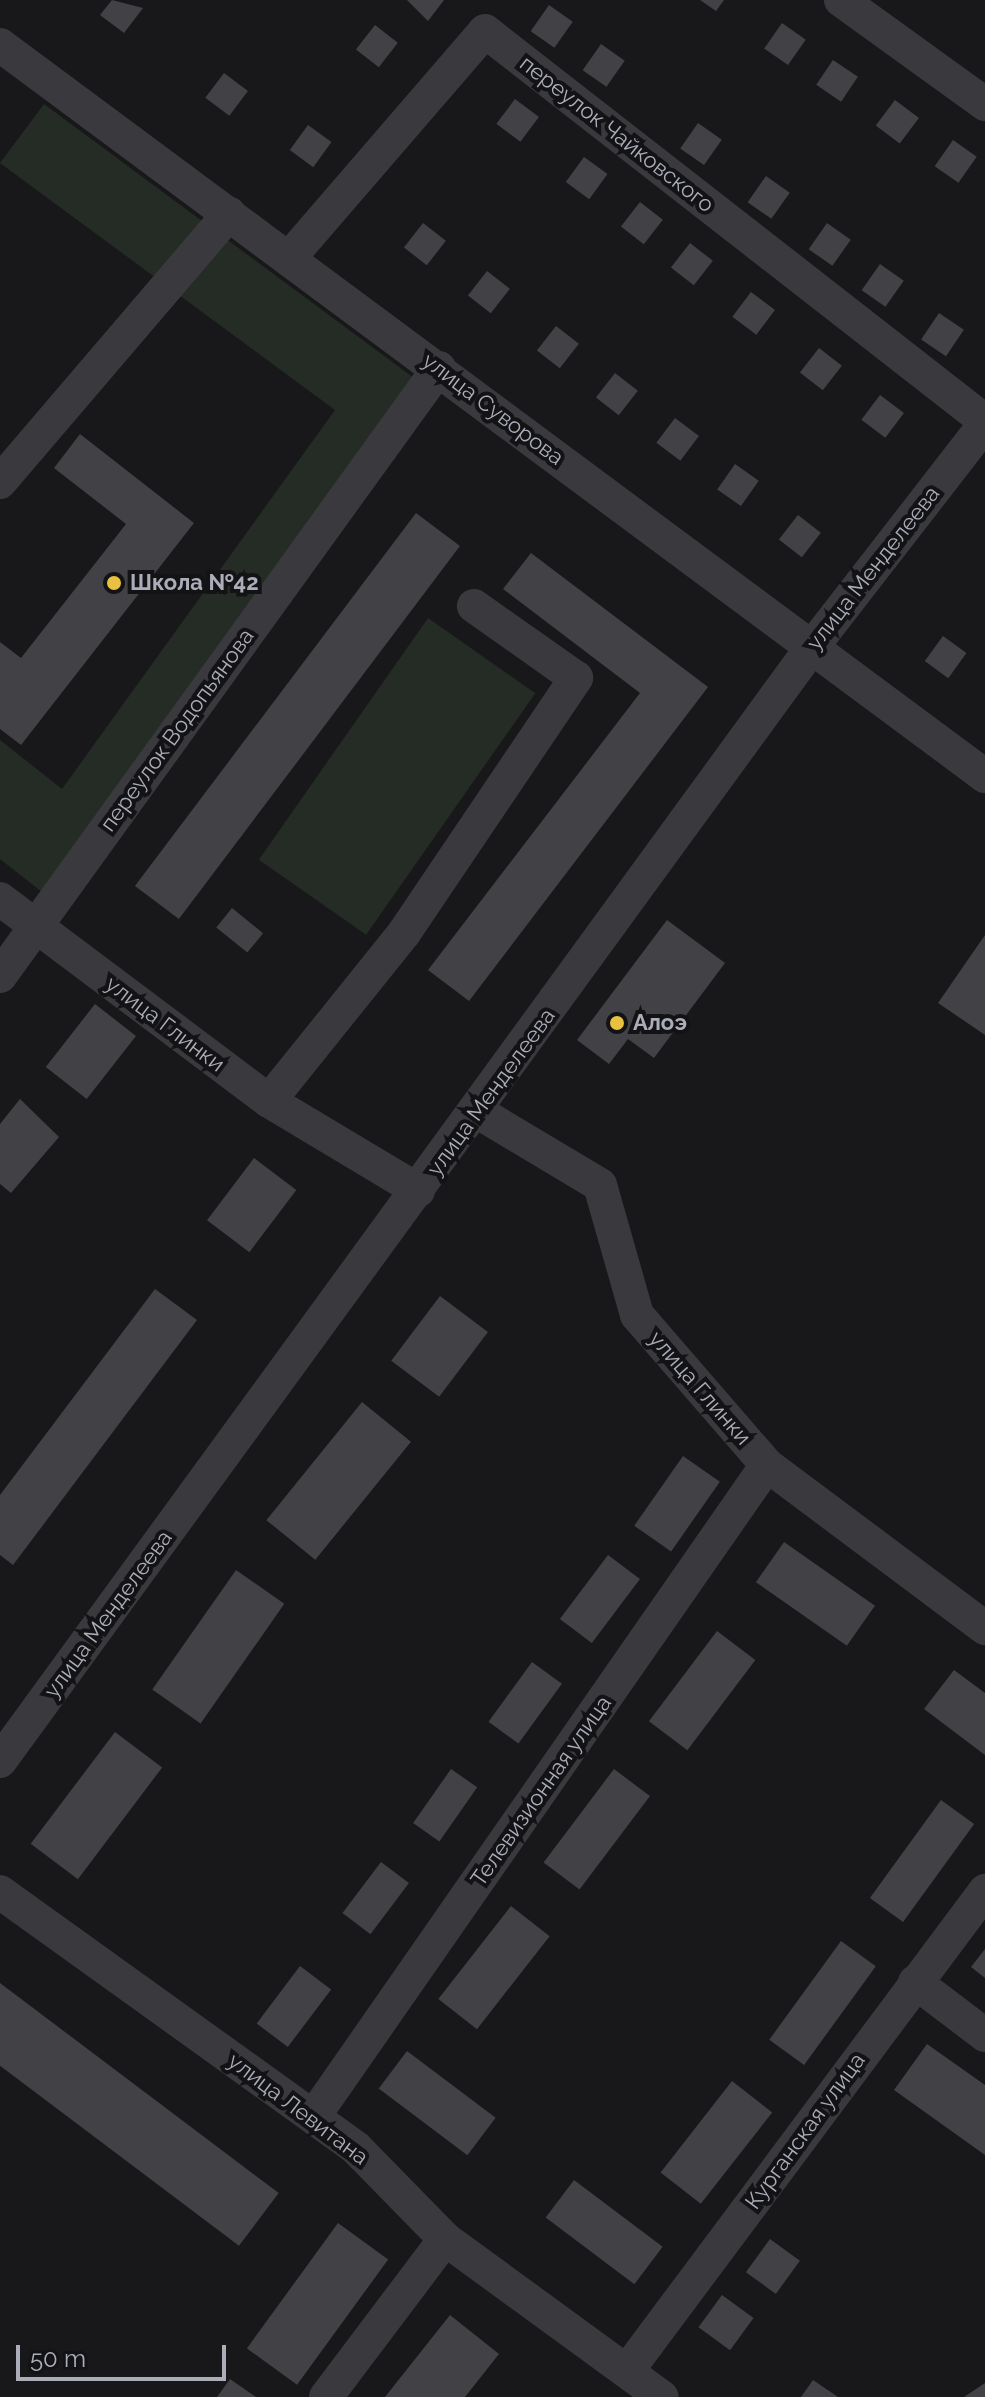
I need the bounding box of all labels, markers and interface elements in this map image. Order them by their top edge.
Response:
street label: переулок Чайковского [515,50,719,218]
street label: улица Суворова [417,347,569,471]
street label: улица Менделеева [801,481,945,655]
place label: Школа №42 [130,570,259,596]
marker: Школа №42 [105,574,123,592]
street label: переулок Водопьянова [95,624,259,836]
street label: улица Глинки [100,971,230,1077]
street label: улица Менделеева [421,1003,561,1181]
place label: Алоэ [633,1010,687,1036]
marker: Алоэ [608,1014,626,1032]
street label: улица Глинки [643,1326,757,1450]
street label: улица Менделеева [38,1525,178,1703]
street label: Телевизионная улица [465,1690,617,1892]
street label: улица Левитана [223,2048,373,2170]
street label: Курганская улица [739,2048,871,2214]
scale bar [20,2329,230,2379]
text: 50 m [30,2344,86,2373]

